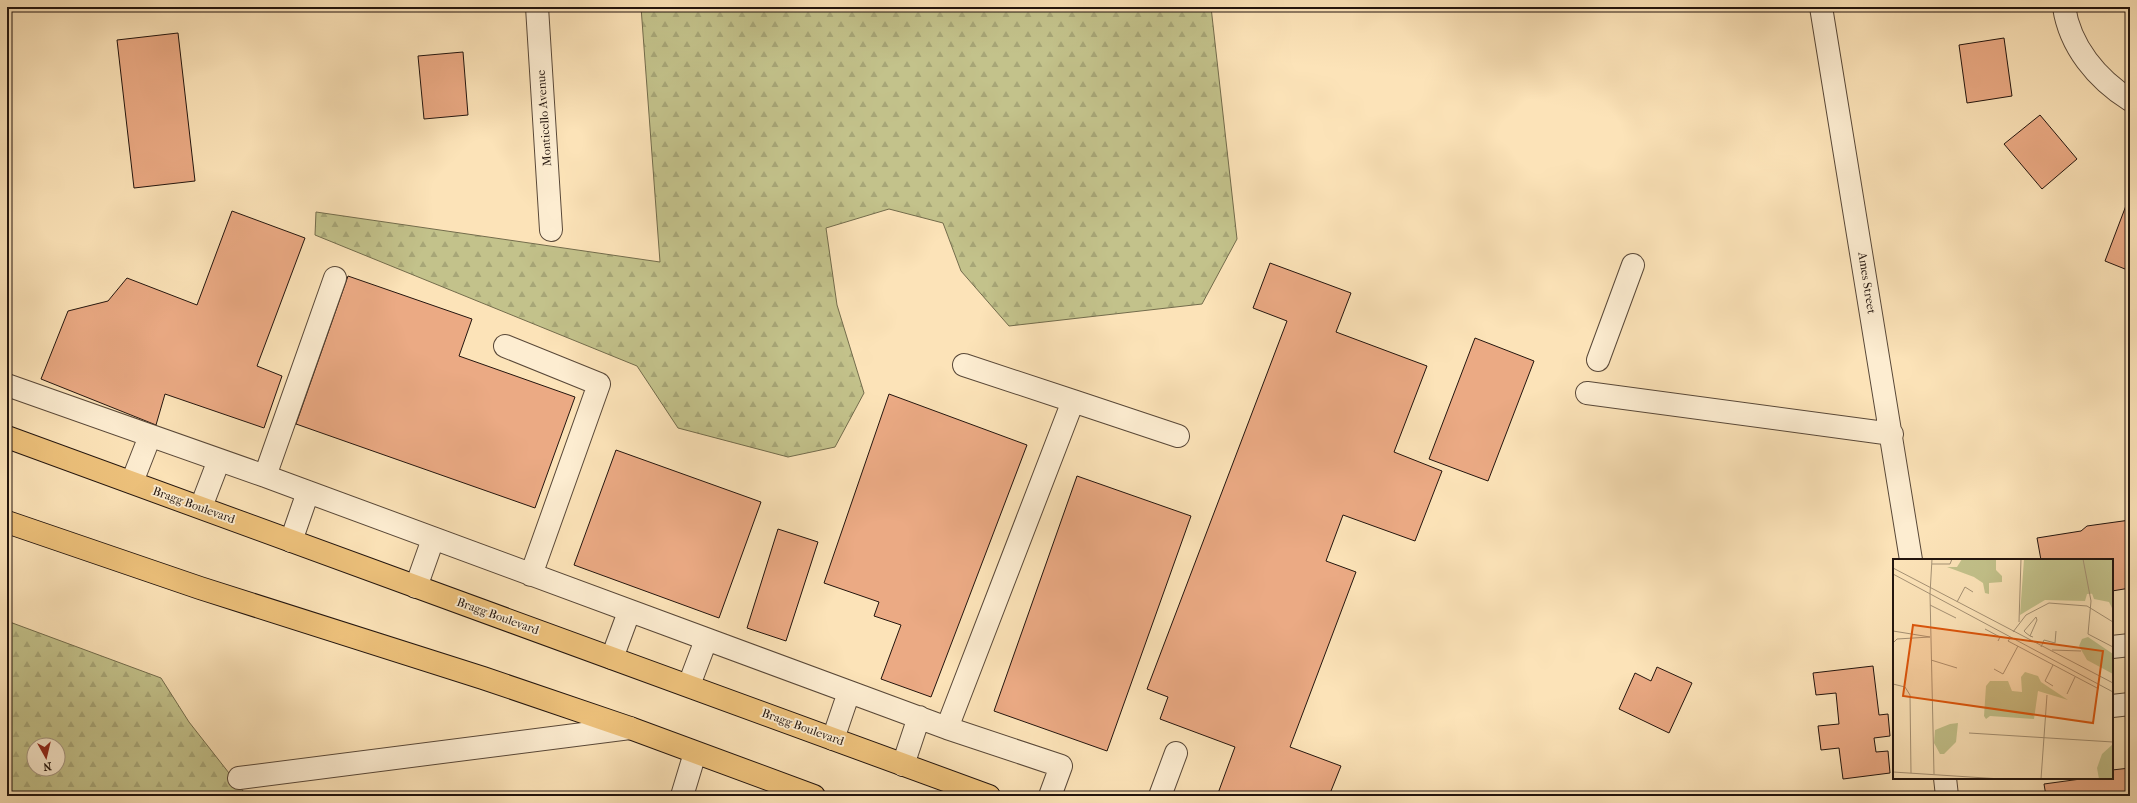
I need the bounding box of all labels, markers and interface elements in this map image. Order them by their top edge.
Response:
street label: Monticello Avenue [534,69,554,167]
street label: Ames Street [1855,250,1879,316]
street label: Bragg Boulevard [151,484,237,527]
inset map [1893,559,2113,779]
street label: Bragg Boulevard [455,595,541,638]
street label: Bragg Boulevard [760,706,846,749]
north arrow [26,737,66,777]
text: N [42,759,52,774]

